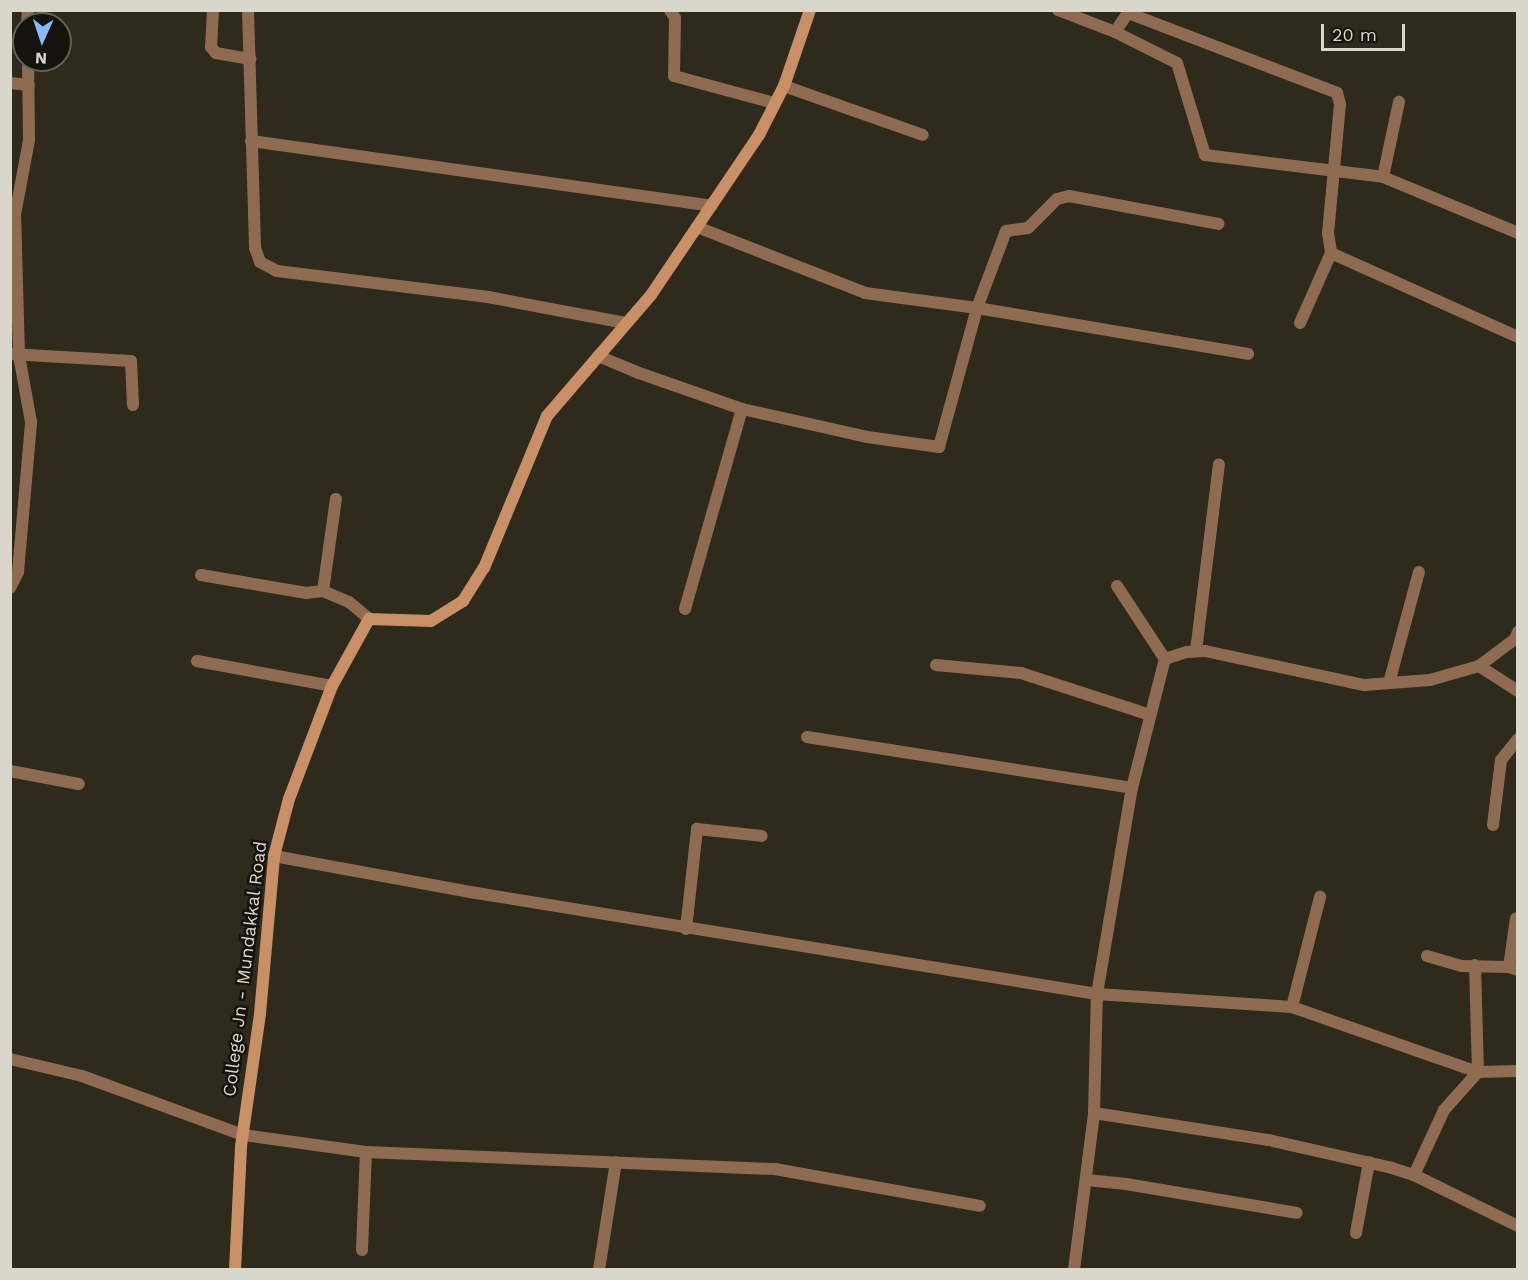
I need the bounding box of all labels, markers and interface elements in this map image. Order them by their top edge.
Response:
north arrow [12,12,72,72]
scale bar [1324,12,1408,50]
text: 20 m [1332,24,1377,45]
text: N [35,49,48,68]
street label: College Jn - Mundakkal Road [219,839,271,1099]

